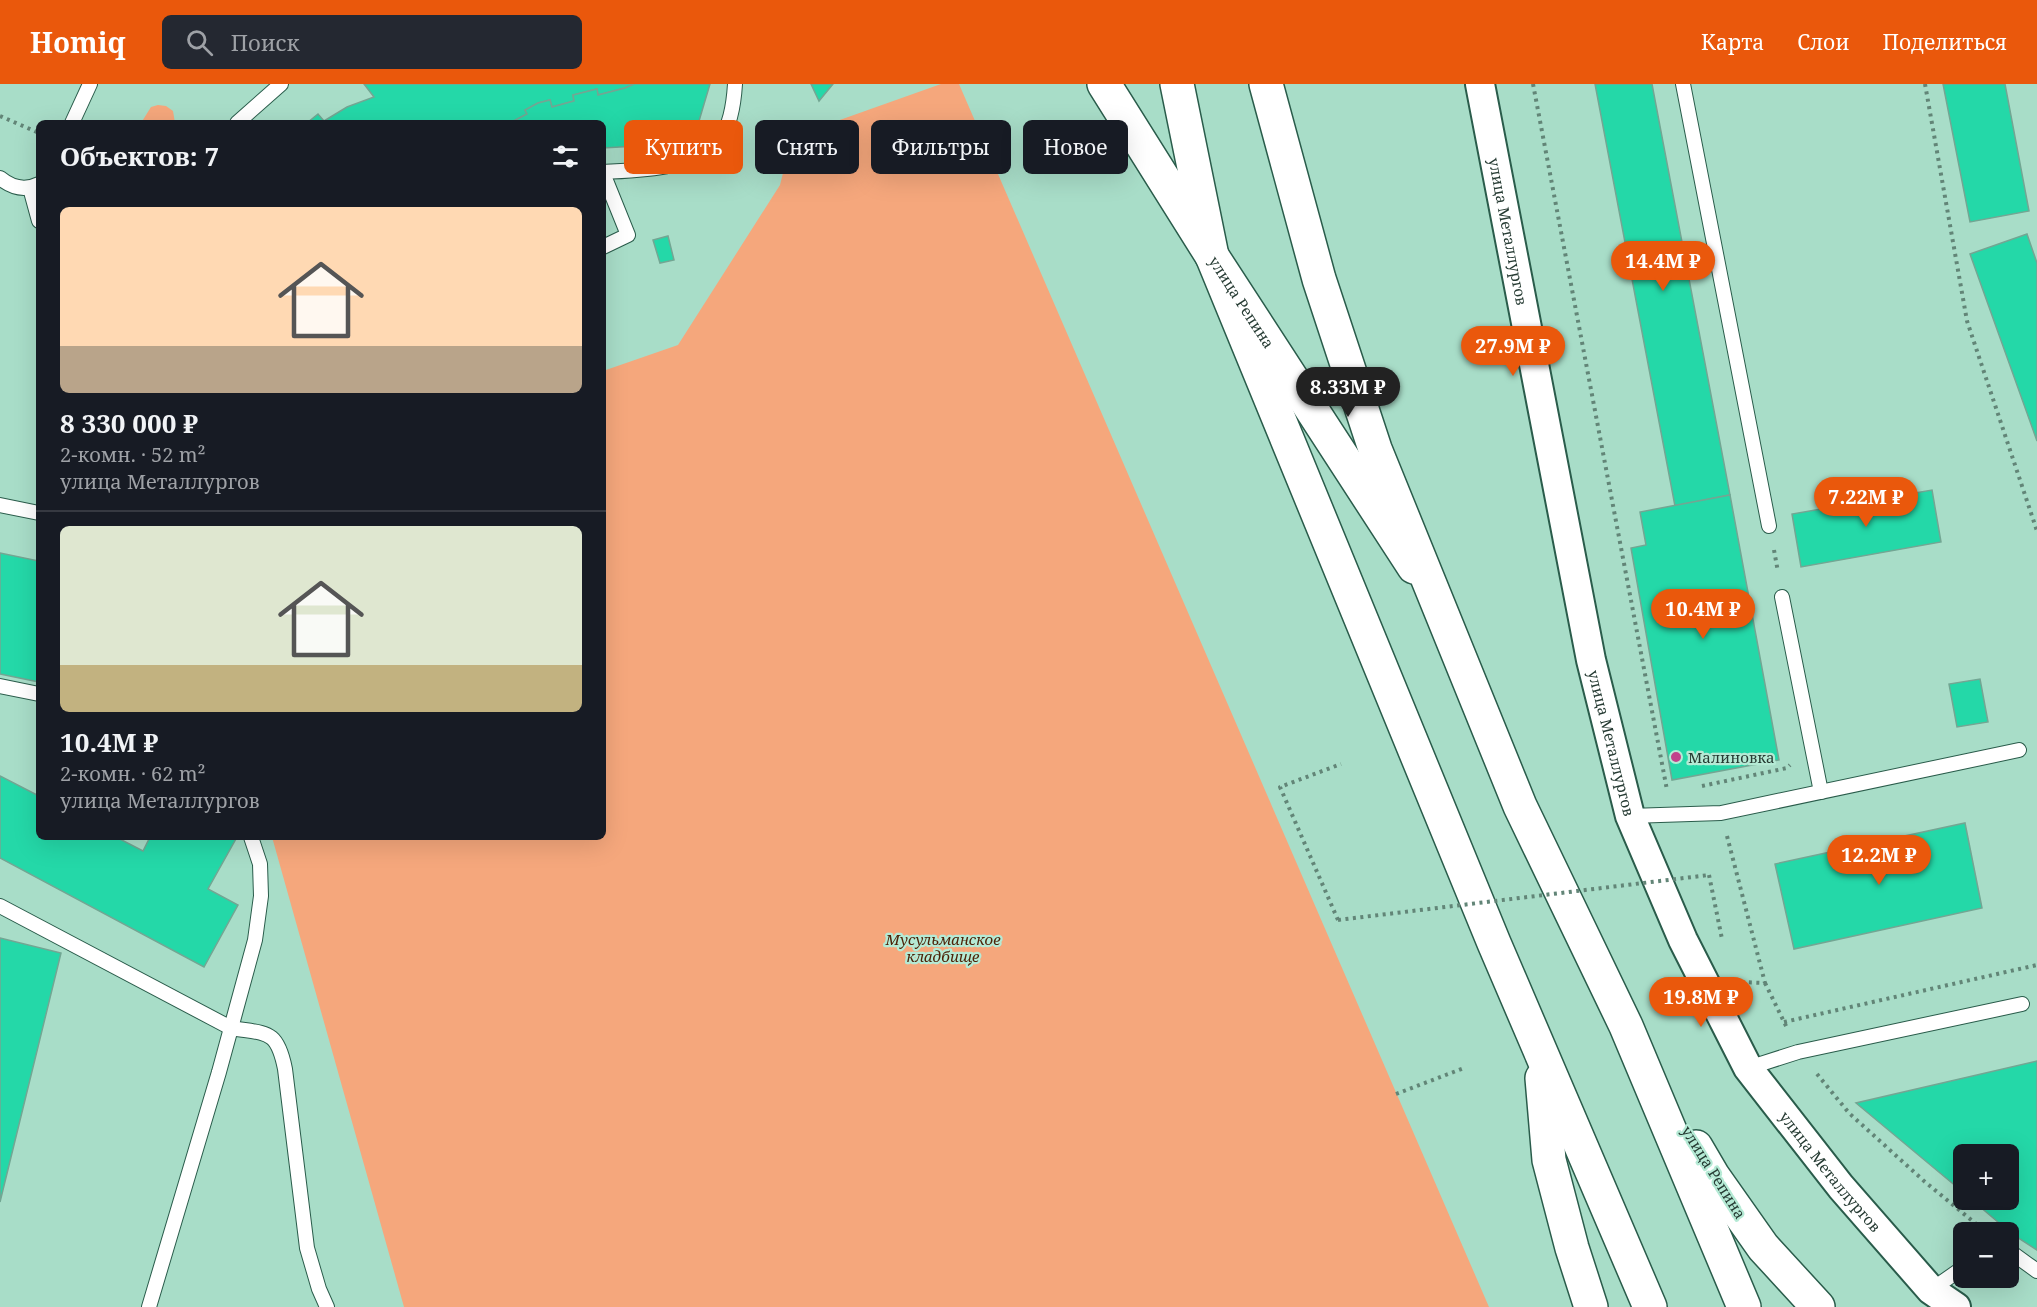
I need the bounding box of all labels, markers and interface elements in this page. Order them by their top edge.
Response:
search box [162,15,582,69]
text: Homiq [30,23,126,61]
icon: search [183,26,216,59]
text: Поиск [231,27,299,57]
text: Карта [1701,28,1764,56]
text: Слои [1797,28,1849,56]
text: Поделиться [1882,28,2007,56]
chip: Купить [624,120,743,174]
chip: Снять [755,120,859,174]
chip: Фильтры [871,120,1011,174]
chip: Новое [1023,120,1128,174]
text: Объектов: 7 [60,138,219,174]
icon: filters [549,140,582,173]
street label: улица Металлургов [1484,156,1532,307]
pin: 14.4M ₽ [1608,241,1718,292]
icon: home [267,246,375,354]
text: 14.4M ₽ [1625,247,1701,274]
street label: улица Репина [1205,252,1279,352]
pin: 27.9M ₽ [1458,326,1568,377]
text: 27.9M ₽ [1475,332,1551,359]
pin: 8.33M ₽ [1293,367,1403,418]
text: 8.33M ₽ [1310,373,1386,400]
text: 8 330 000 ₽ [60,405,198,441]
text: 2-комн. · 52 m² [60,441,206,468]
text: улица Металлургов [60,468,260,495]
pin: 7.22M ₽ [1811,477,1921,528]
text: 7.22M ₽ [1828,483,1904,510]
icon: home [267,565,375,673]
pin: 10.4M ₽ [1648,589,1758,640]
text: 10.4M ₽ [1665,595,1741,622]
street label: улица Металлургов [1584,668,1640,818]
text: 10.4M ₽ [60,724,159,760]
place label: Малиновка [1688,747,1775,767]
marker: Малиновка [1669,750,1683,764]
text: 2-комн. · 62 m² [60,760,206,787]
text: улица Металлургов [60,787,260,814]
pin: 12.2M ₽ [1824,835,1934,886]
text: 12.2M ₽ [1841,841,1917,868]
park label: Мусульманское кладбище [884,929,1001,966]
pin: 19.8M ₽ [1646,977,1756,1028]
text: 19.8M ₽ [1663,983,1739,1010]
street label: улица Металлургов [1775,1107,1885,1236]
street label: улица Репина [1677,1122,1751,1222]
map controls [1953,1144,2019,1288]
button: + [1953,1144,2019,1210]
button: − [1953,1222,2019,1288]

